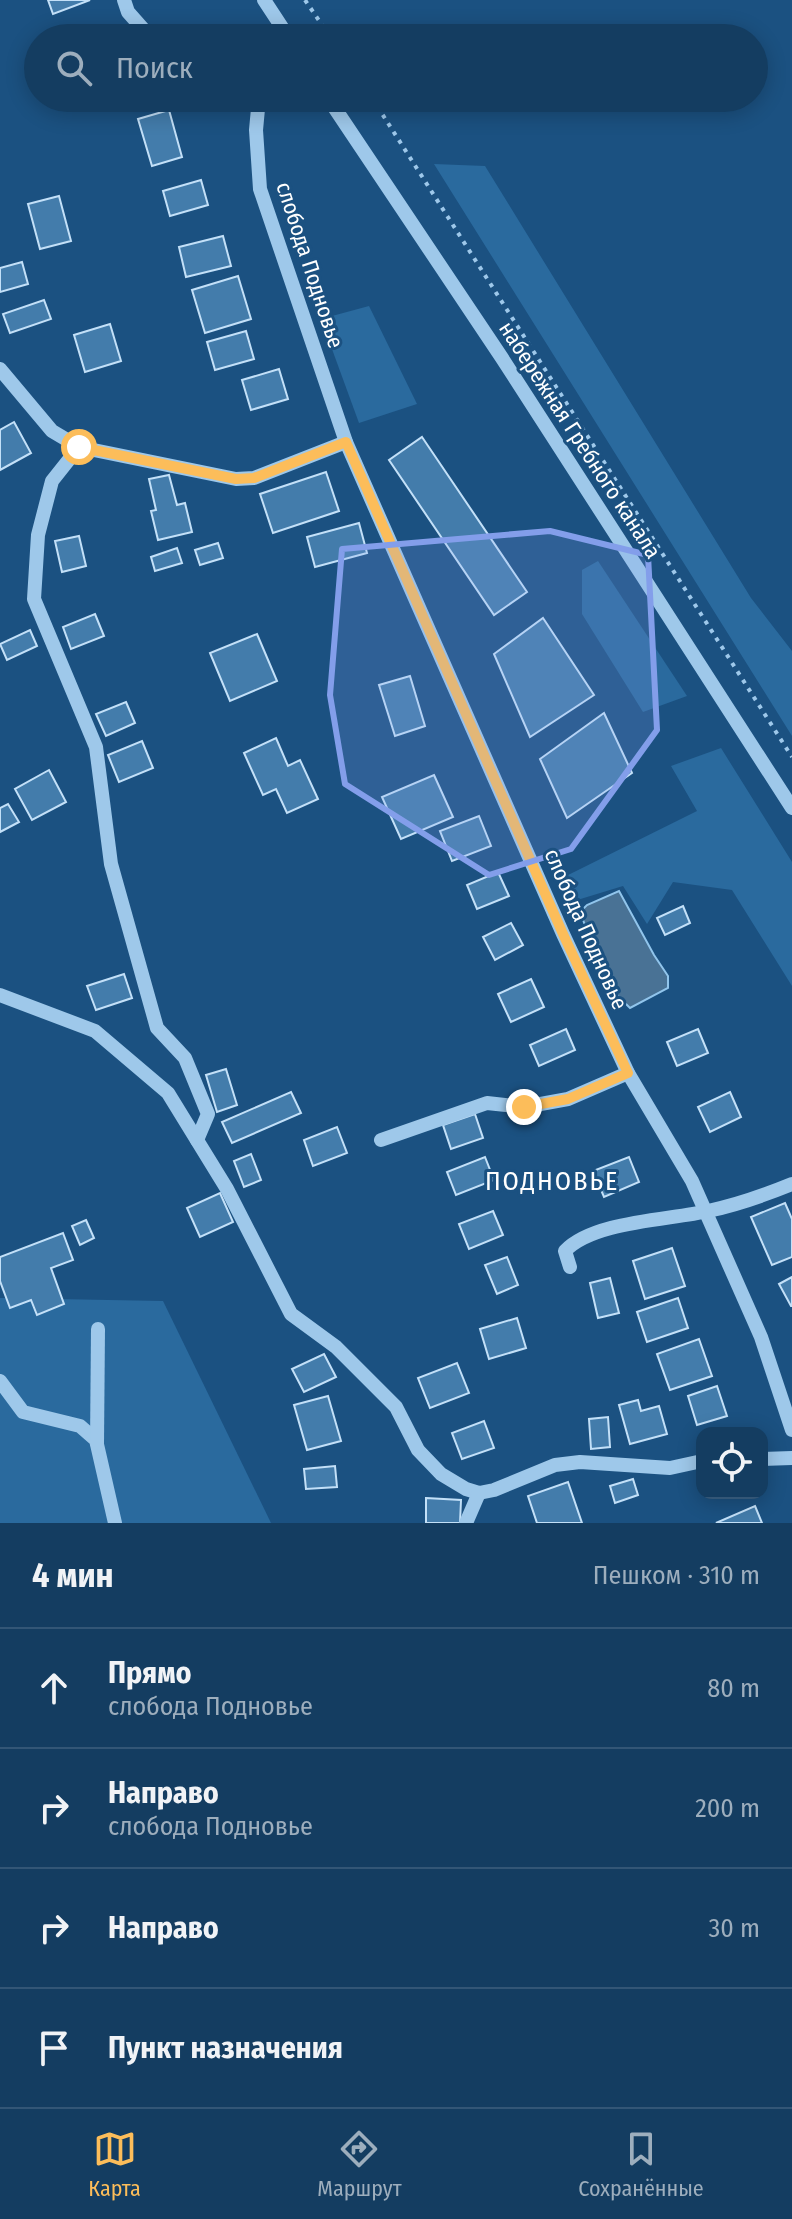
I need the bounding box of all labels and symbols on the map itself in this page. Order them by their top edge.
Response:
street label: слобода Подновье [270,178,350,352]
street label: набережная Гребного канала [493,316,667,564]
route start [61,429,97,465]
street label: слобода Подновье [538,844,634,1014]
route end [506,1089,542,1125]
district label: ПОДНОВЬЕ [485,1166,619,1197]

